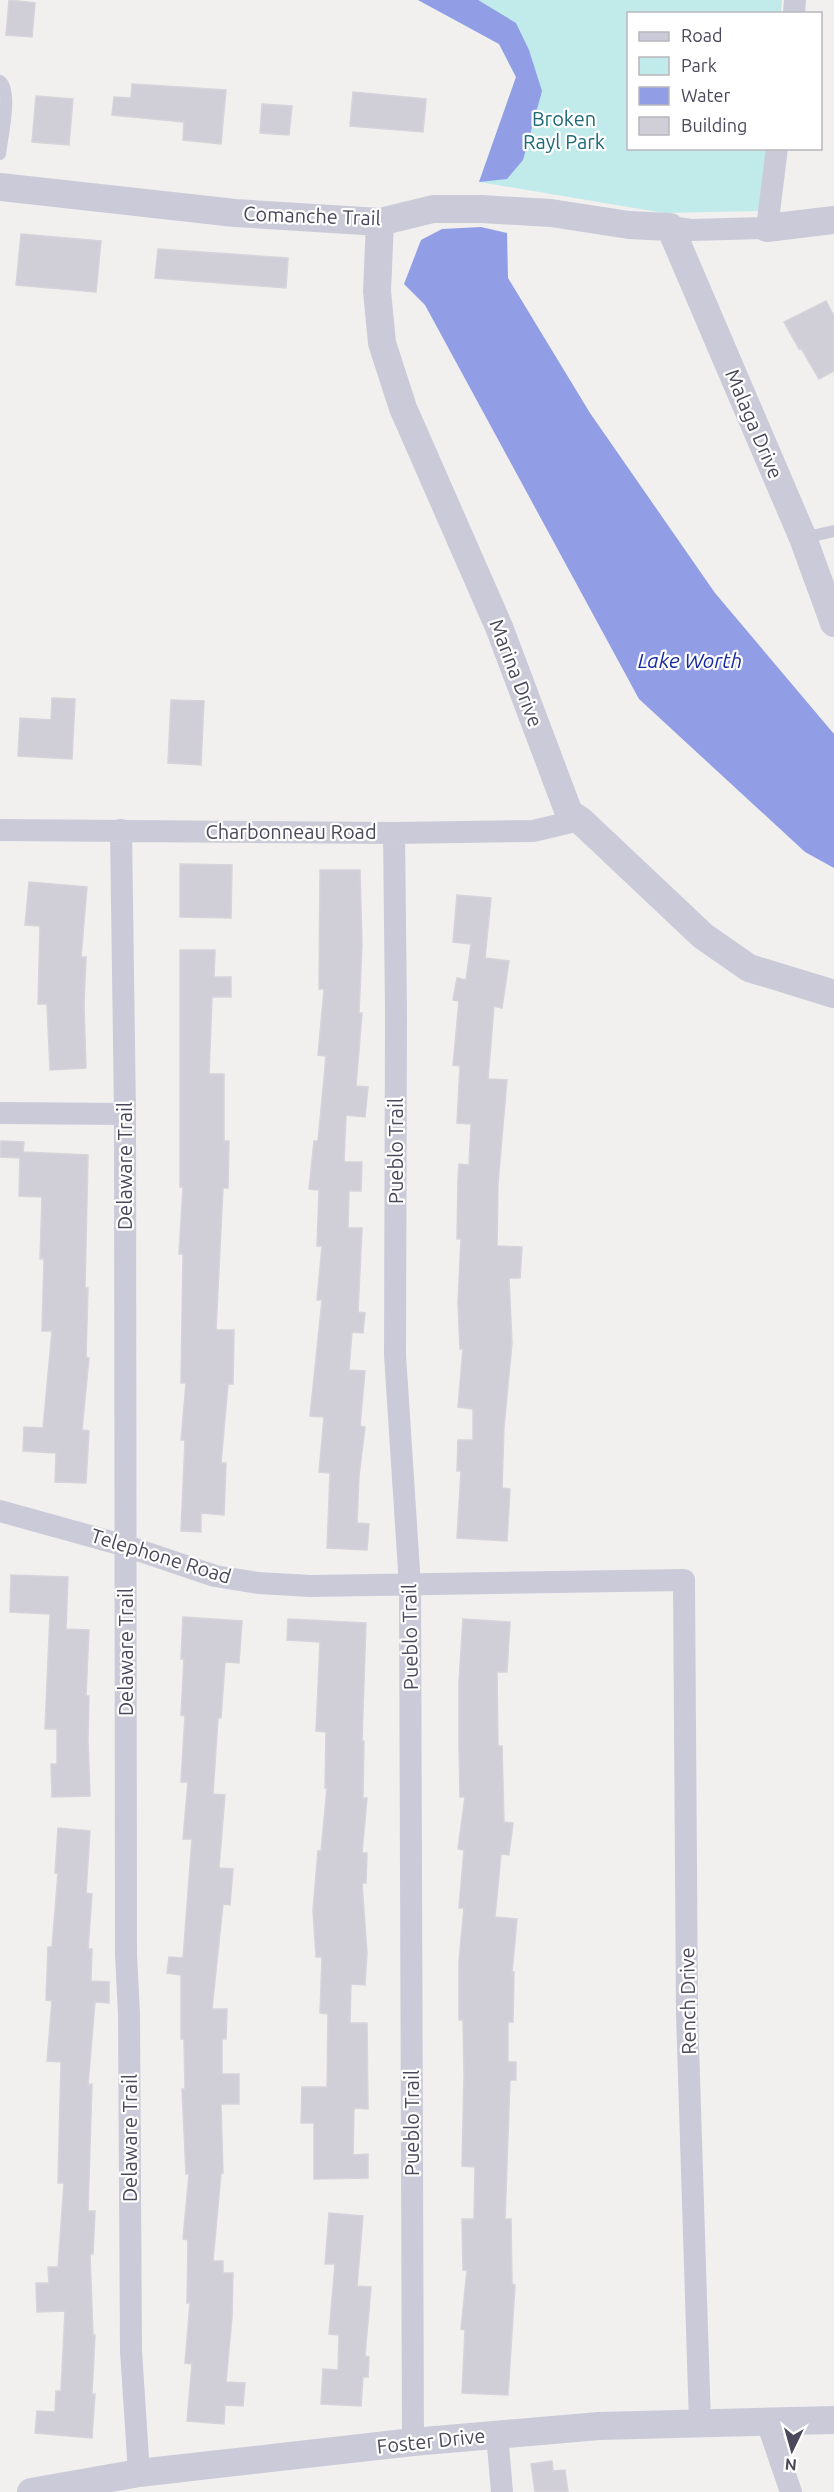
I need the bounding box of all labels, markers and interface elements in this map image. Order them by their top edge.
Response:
legend [627,12,822,150]
text: Road [681,25,723,45]
text: Park [681,55,717,75]
text: Water [681,85,731,105]
park label: Broken Rayl Park [523,107,605,153]
text: Building [681,115,747,135]
street label: Comanche Trail [243,202,381,229]
street label: Malaga Drive [721,366,788,482]
street label: Marina Drive [485,616,548,730]
water label: Lake Worth [638,648,742,672]
street label: Charbonneau Road [205,820,377,843]
street label: Pueblo Trail [384,1098,407,1204]
street label: Delaware Trail [113,1102,136,1230]
street label: Telephone Road [88,1523,234,1588]
street label: Pueblo Trail [397,1584,422,1690]
street label: Delaware Trail [114,1588,137,1716]
street label: Rench Drive [675,1947,700,2055]
street label: Pueblo Trail [400,2070,423,2176]
street label: Delaware Trail [118,2074,141,2202]
north arrow [762,2420,822,2480]
street label: Foster Drive [375,2423,486,2458]
text: N [784,2455,797,2474]

